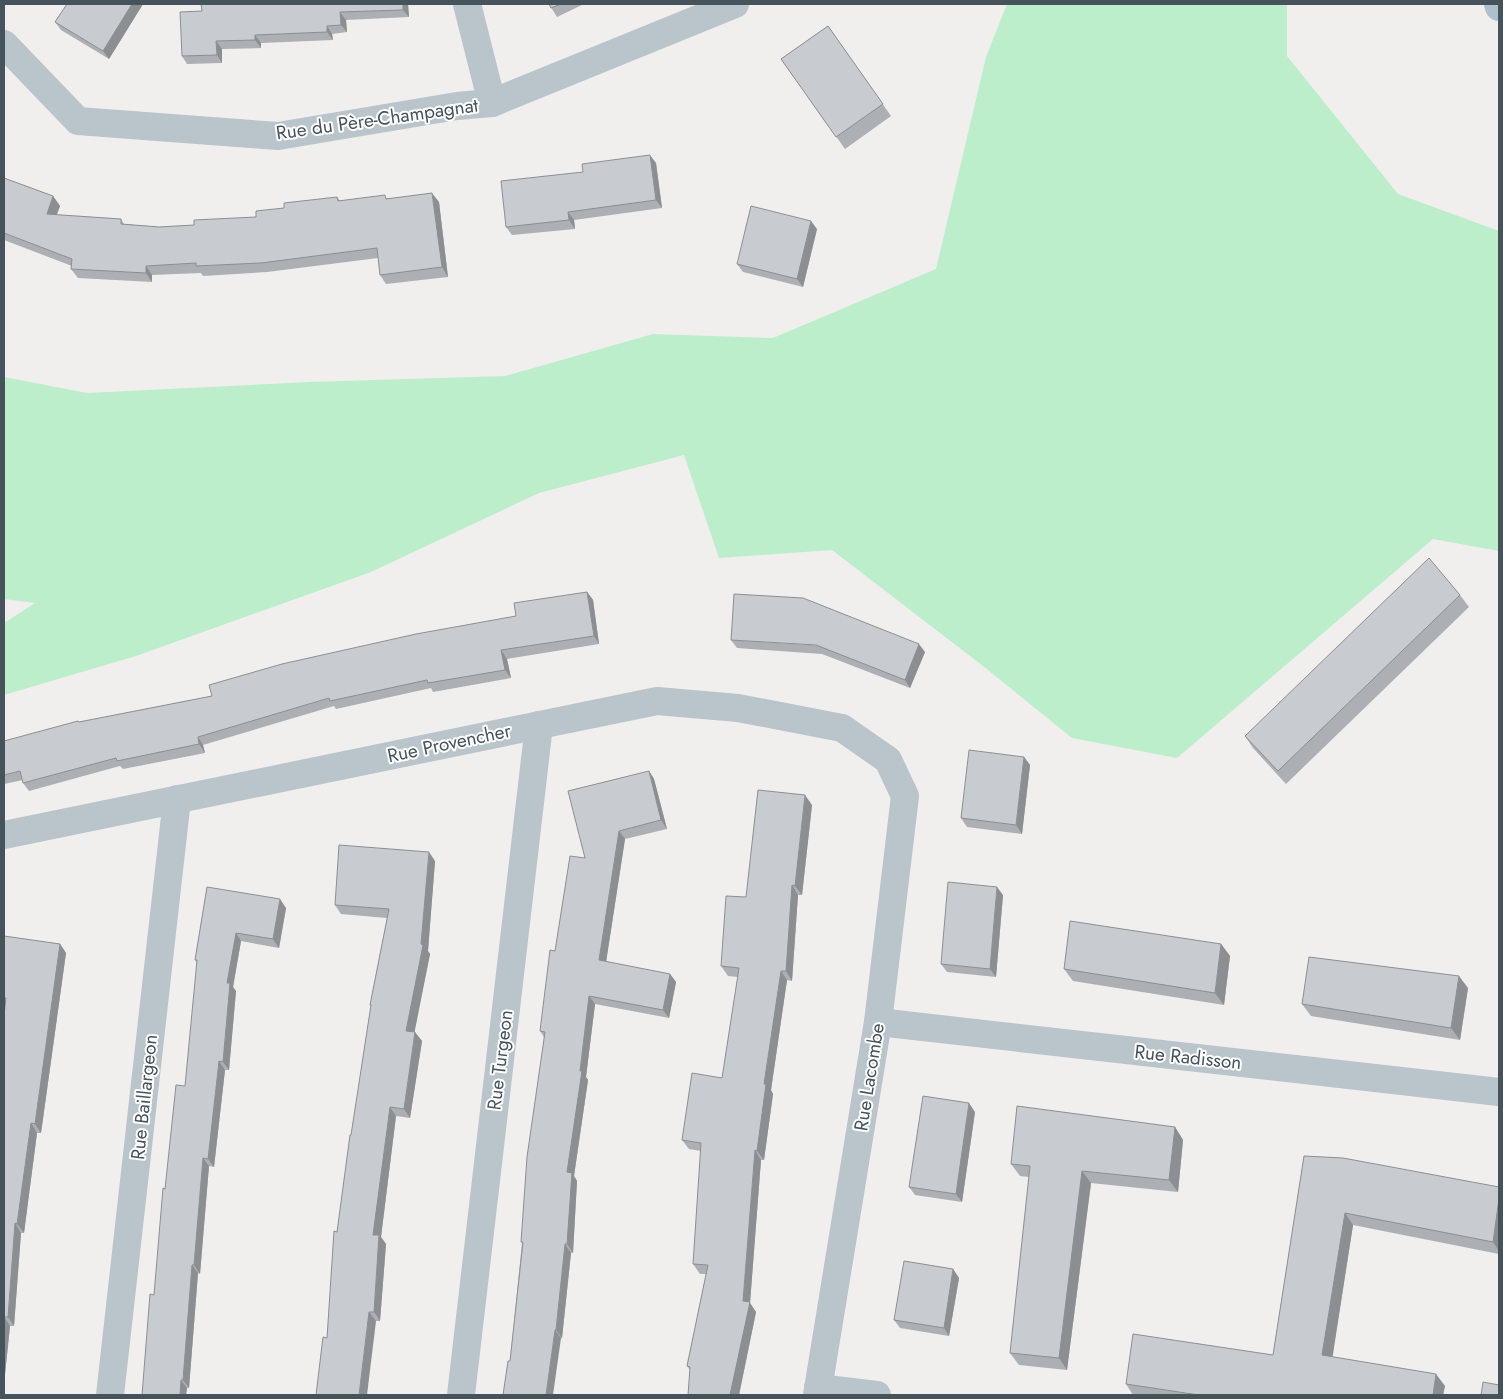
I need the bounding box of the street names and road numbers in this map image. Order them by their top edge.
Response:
street label: Rue du Père-Champagnat [274,91,480,147]
street label: Rue Provencher [385,717,514,769]
street label: Rue Turgeon [480,1008,520,1112]
street label: Rue Lacombe [847,1021,891,1133]
street label: Rue Baillargeon [124,1033,164,1161]
street label: Rue Radisson [1133,1038,1243,1076]

